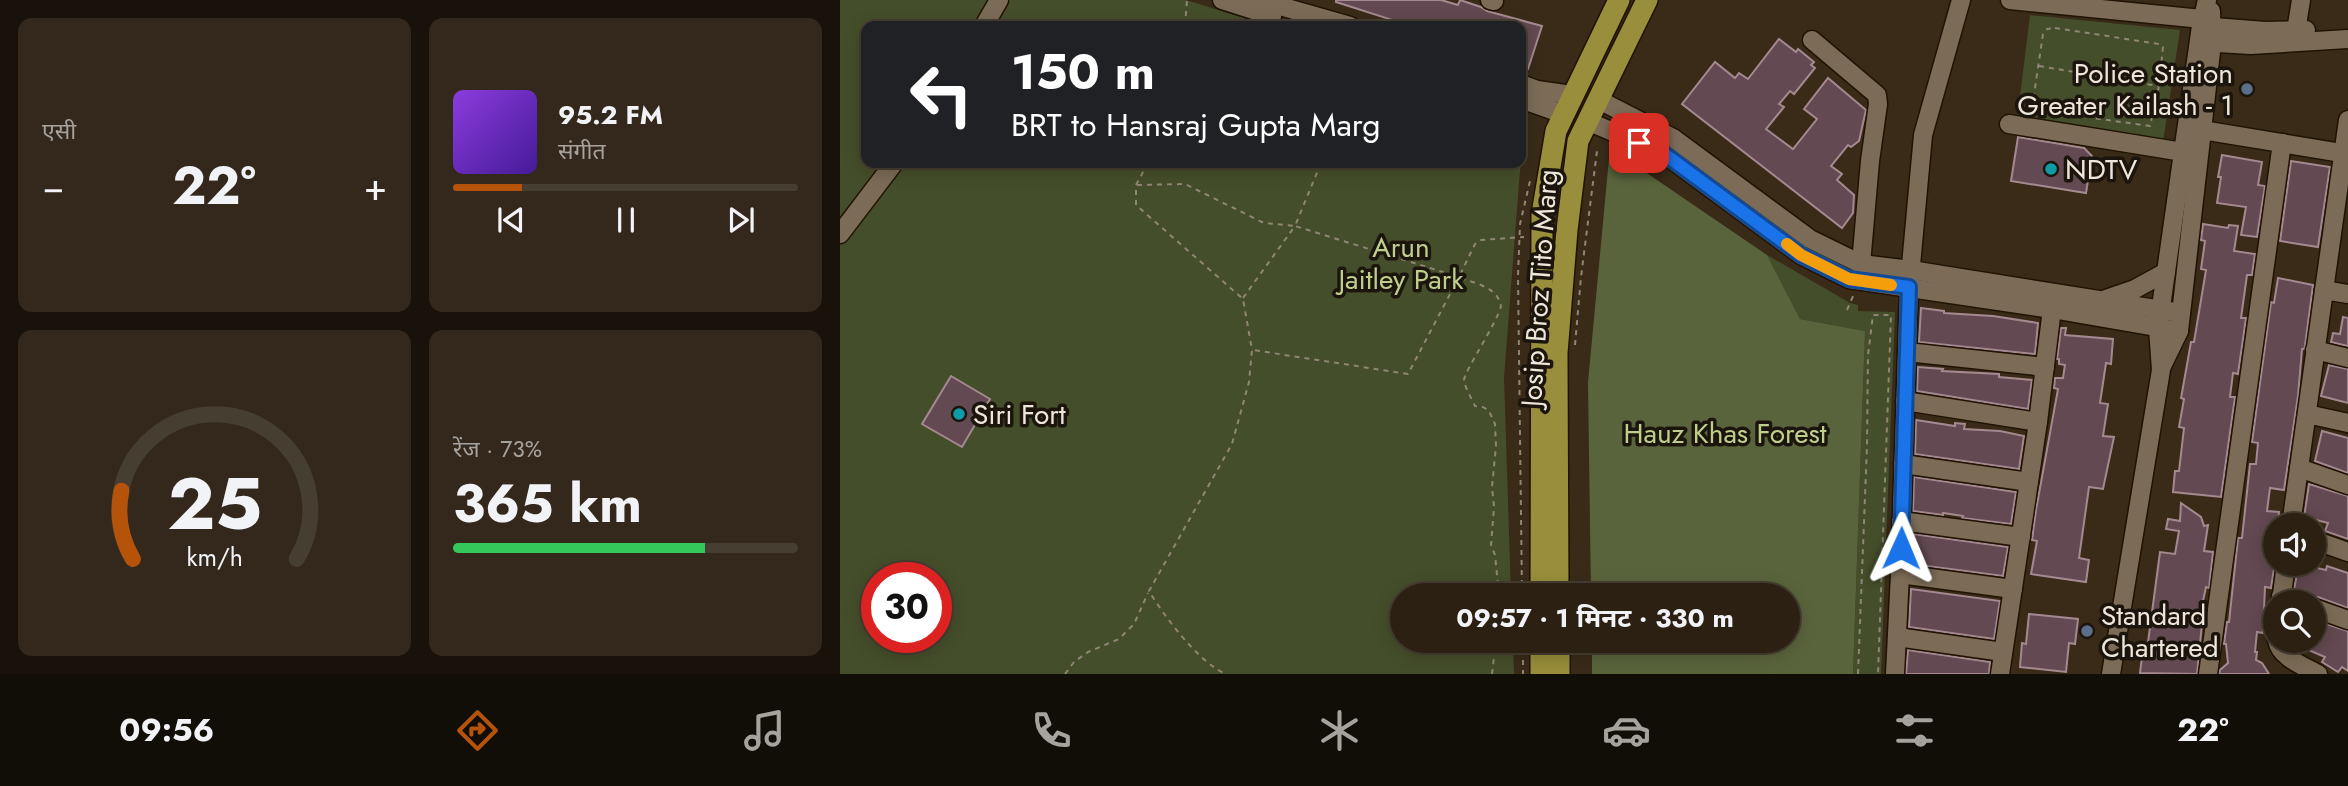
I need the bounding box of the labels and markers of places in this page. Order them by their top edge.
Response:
place label: Police Station Greater Kailash - 1 [2017,53,2233,126]
marker: Police Station Greater Kailash - 1 [2239,81,2255,97]
pin [1609,113,1669,173]
place label: NDTV [2065,149,2138,190]
marker: NDTV [2043,161,2059,177]
place label: Siri Fort [973,394,1066,435]
marker: Siri Fort [951,406,967,422]
place label: Standard Chartered [2101,595,2219,668]
marker: Standard Chartered [2079,623,2095,639]

